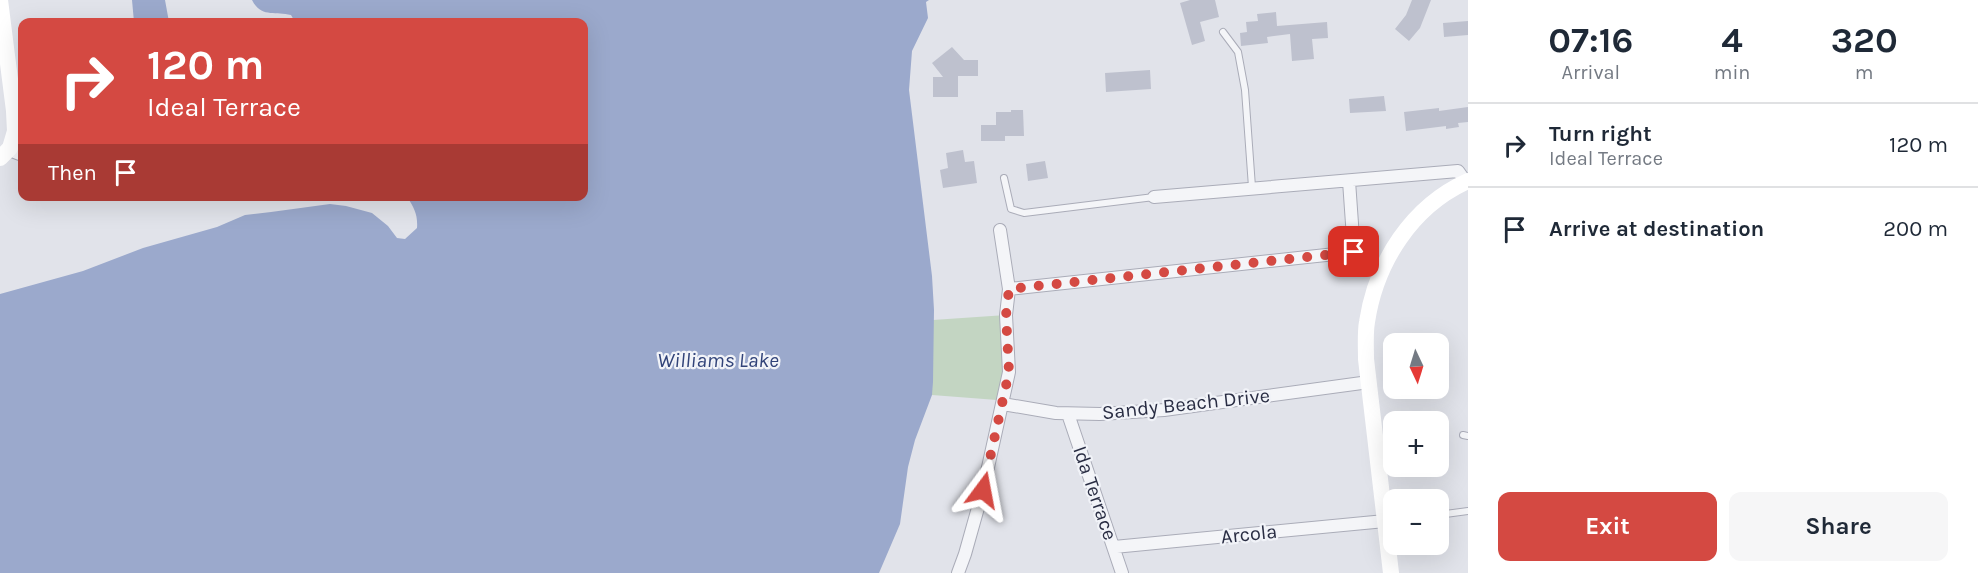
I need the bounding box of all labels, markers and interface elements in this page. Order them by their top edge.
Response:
text: 07:16 [1548,19,1633,61]
text: 4 [1721,19,1743,61]
text: 320 [1831,19,1898,61]
text: 120 m [147,40,264,90]
icon: right [48,42,126,120]
text: Arrival [1562,61,1620,84]
text: min [1714,61,1750,84]
text: m [1855,61,1874,84]
text: Ideal Terrace [147,91,301,123]
text: Turn right [1549,121,1652,147]
icon: right [1498,129,1531,162]
text: 120 m [1889,132,1948,158]
text: Ideal Terrace [1549,147,1663,170]
icon: arrive [109,156,142,189]
text: Then [48,160,97,186]
icon: arrive [1498,213,1531,246]
text: Arrive at destination [1549,216,1764,242]
text: 200 m [1883,216,1948,242]
pin [1328,226,1379,277]
icon: arrive [1337,235,1370,268]
north arrow [1383,333,1449,399]
map controls [1383,333,1449,555]
water label: Williams Lake [657,348,779,372]
street label: Sandy Beach Drive [1101,384,1271,424]
button: + [1383,411,1449,477]
street label: Ida Terrace [1068,443,1122,543]
position arrow [951,458,1015,522]
button: − [1383,489,1449,555]
button: Exit [1498,492,1717,561]
button: Share [1729,492,1948,561]
street label: Arcola [1220,520,1278,548]

